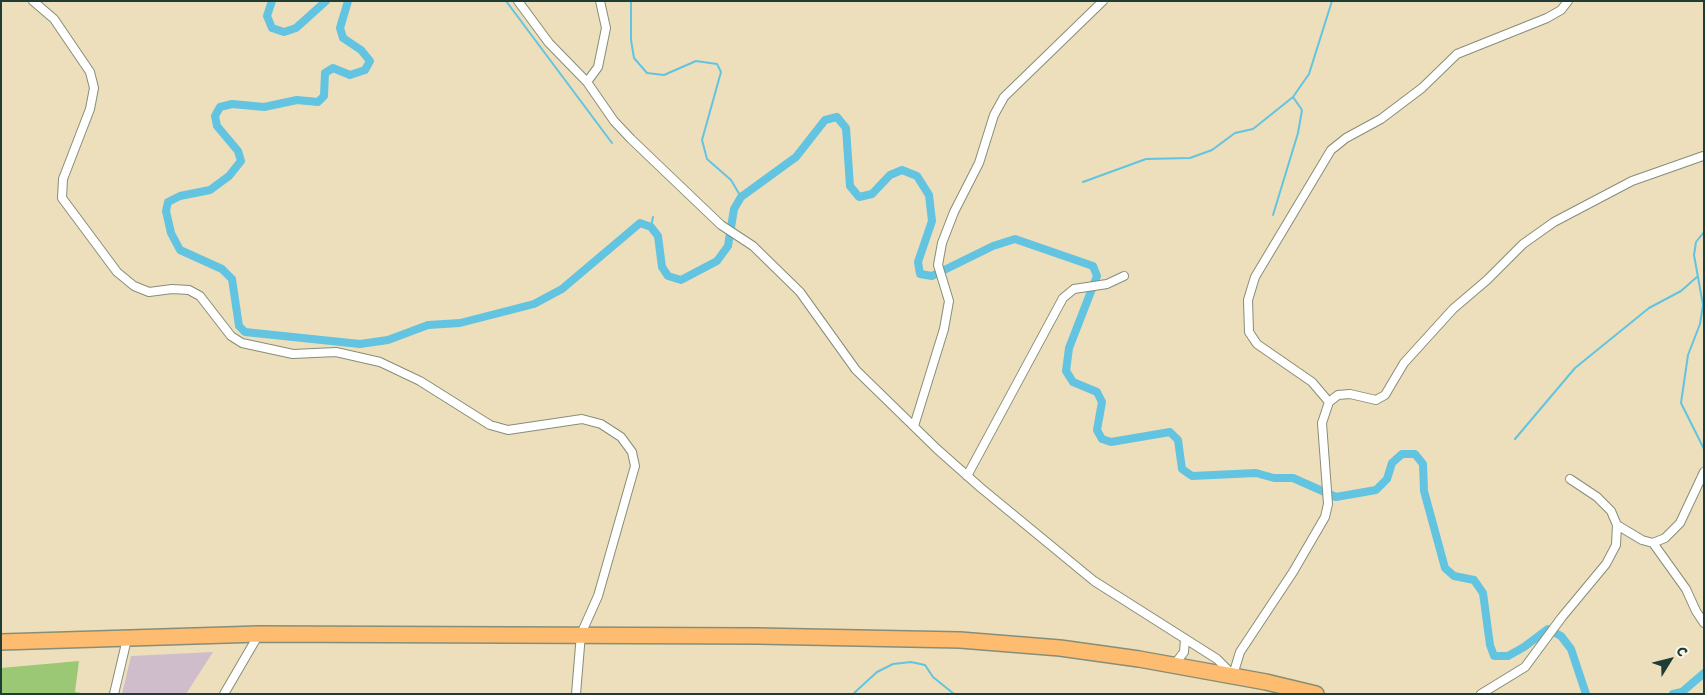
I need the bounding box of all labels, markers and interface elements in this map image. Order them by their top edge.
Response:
north arrow [1645,635,1695,685]
text: С [1672,642,1692,660]

